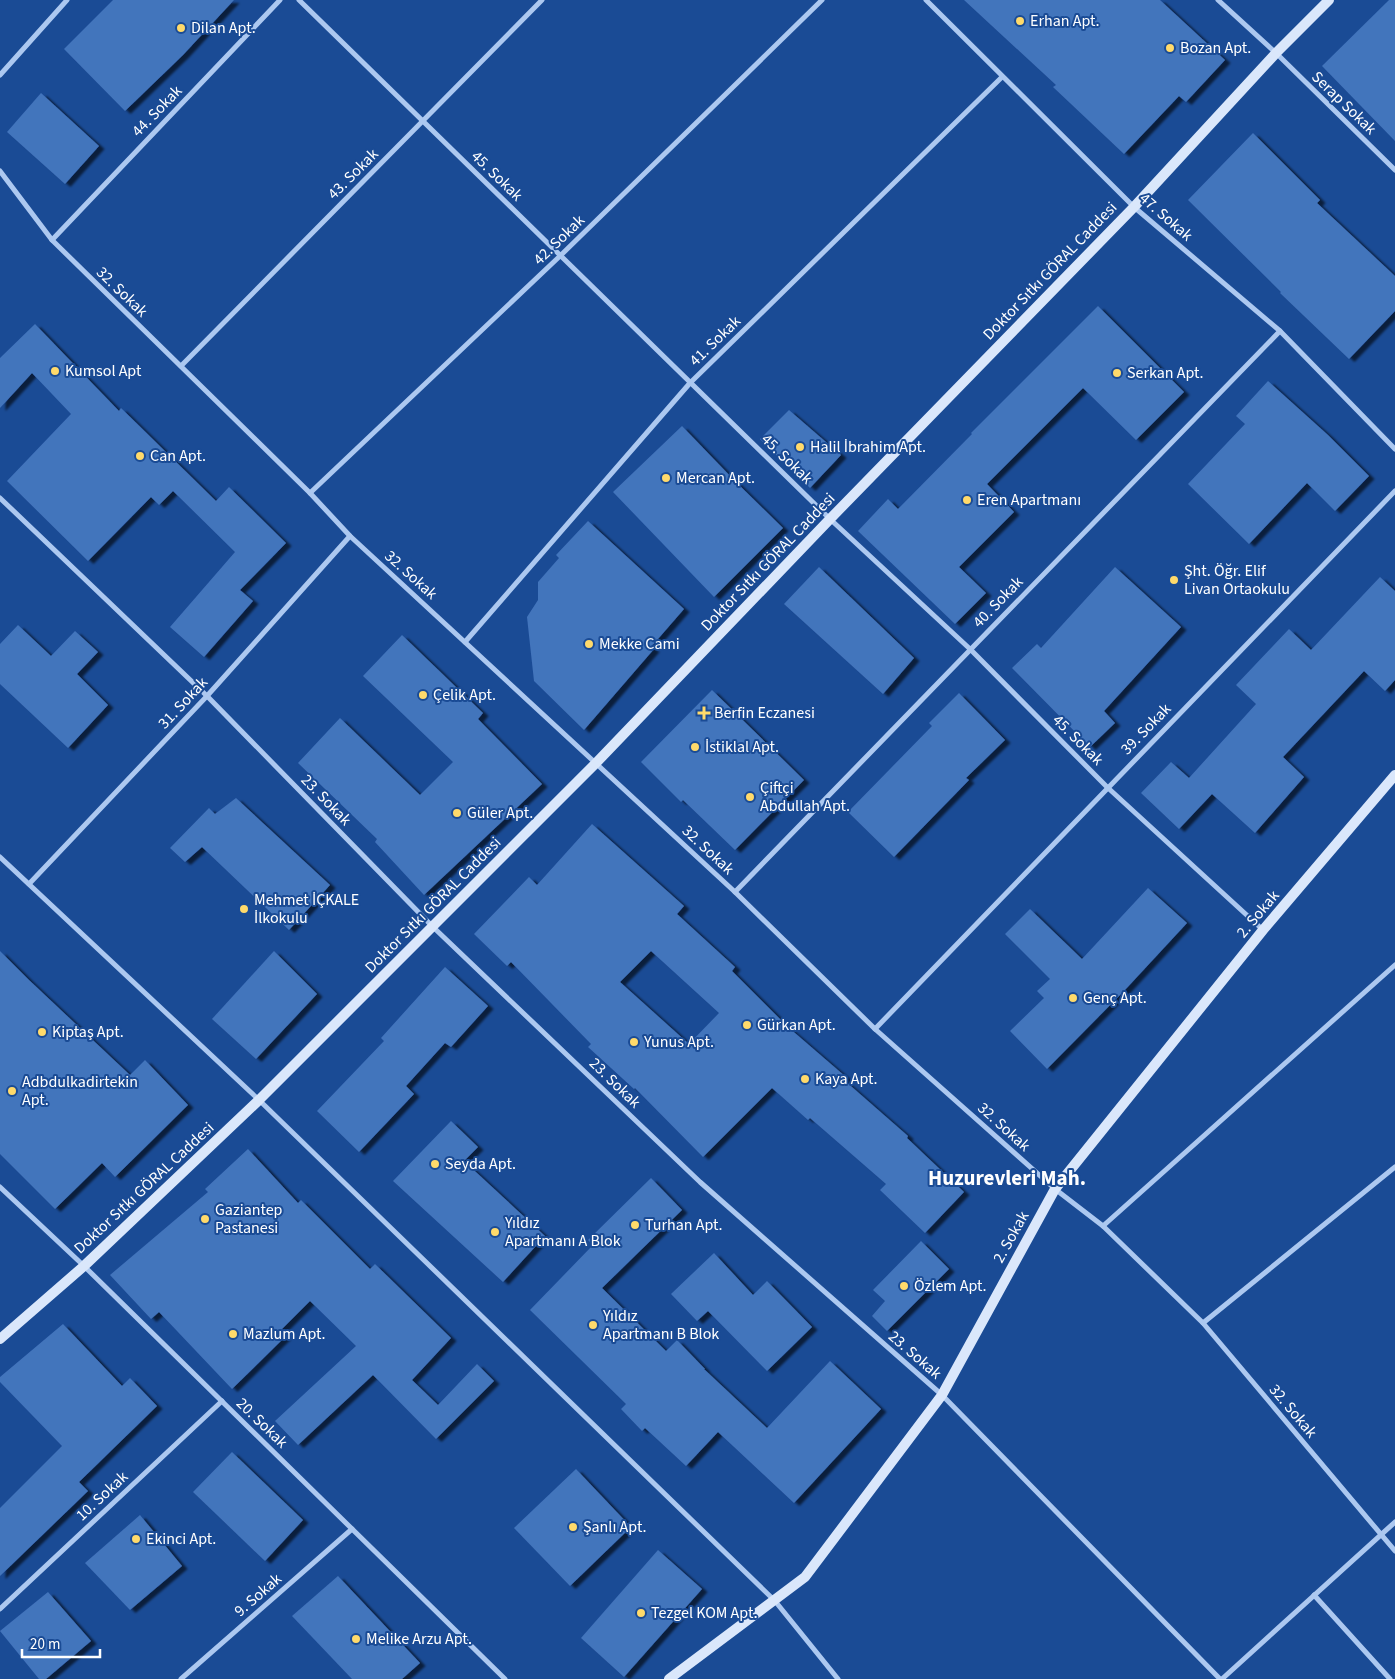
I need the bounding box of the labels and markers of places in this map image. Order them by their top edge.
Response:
place label: Erhan Apt. [1030,10,1100,32]
marker: Erhan Apt. [1014,15,1026,27]
place label: Dilan Apt. [191,17,256,39]
marker: Dilan Apt. [175,22,187,34]
place label: Bozan Apt. [1180,37,1251,59]
marker: Bozan Apt. [1164,42,1176,54]
place label: Kumsol Apt [65,360,142,382]
place label: Serkan Apt. [1127,362,1204,384]
marker: Kumsol Apt [49,365,61,377]
marker: Serkan Apt. [1111,367,1123,379]
place label: Halil İbrahim Apt. [810,436,926,458]
marker: Halil İbrahim Apt. [794,441,806,453]
place label: Can Apt. [150,445,206,467]
marker: Can Apt. [134,450,146,462]
place label: Mercan Apt. [676,467,755,489]
marker: Mercan Apt. [660,472,672,484]
place label: Eren Apartmanı [977,489,1081,511]
marker: Eren Apartmanı [961,494,973,506]
place label: Şht. Öğr. Elif Livan Ortaokulu [1184,560,1290,600]
marker: Şht. Öğr. Elif Livan Ortaokulu [1168,574,1180,586]
place label: Mekke Cami [599,633,680,655]
marker: Mekke Cami [583,638,595,650]
place label: Çelik Apt. [433,684,496,706]
marker: Çelik Apt. [417,689,429,701]
place label: Berfin Eczanesi [714,702,815,724]
marker: Berfin Eczanesi [698,707,710,719]
place label: İstiklal Apt. [705,736,779,758]
marker: İstiklal Apt. [689,741,701,753]
place label: Çiftçi Abdullah Apt. [760,777,850,817]
marker: Çiftçi Abdullah Apt. [744,791,756,803]
place label: Güler Apt. [467,802,533,824]
marker: Güler Apt. [451,807,463,819]
place label: Mehmet İÇKALE İlkokulu [254,889,359,929]
marker: Mehmet İÇKALE İlkokulu [238,903,250,915]
place label: Genç Apt. [1083,987,1147,1009]
marker: Genç Apt. [1067,992,1079,1004]
place label: Gürkan Apt. [757,1014,836,1036]
marker: Gürkan Apt. [741,1019,753,1031]
place label: Kiptaş Apt. [52,1021,124,1043]
marker: Kiptaş Apt. [36,1026,48,1038]
place label: Yunus Apt. [643,1031,714,1053]
marker: Yunus Apt. [628,1036,640,1048]
place label: Kaya Apt. [815,1068,878,1090]
place label: Adbdulkadirtekin Apt. [22,1071,138,1111]
marker: Kaya Apt. [799,1073,811,1085]
marker: Adbdulkadirtekin Apt. [6,1085,18,1097]
place label: Seyda Apt. [445,1153,516,1175]
marker: Seyda Apt. [429,1158,441,1170]
place label: Gaziantep Pastanesi [215,1199,283,1239]
place label: Yıldız Apartmanı A Blok [504,1212,621,1252]
marker: Gaziantep Pastanesi [199,1213,211,1225]
place label: Turhan Apt. [645,1214,723,1236]
marker: Turhan Apt. [629,1219,641,1231]
marker: Yıldız Apartmanı A Blok [489,1226,501,1238]
place label: Özlem Apt. [914,1275,987,1297]
marker: Özlem Apt. [898,1280,910,1292]
place label: Yıldız Apartmanı B Blok [602,1305,719,1345]
marker: Yıldız Apartmanı B Blok [587,1319,599,1331]
place label: Mazlum Apt. [243,1323,326,1345]
marker: Mazlum Apt. [227,1328,239,1340]
place label: Şanlı Apt. [583,1516,646,1538]
marker: Şanlı Apt. [567,1521,579,1533]
place label: Ekinci Apt. [146,1528,216,1550]
marker: Ekinci Apt. [130,1533,142,1545]
place label: Tezgel KOM Apt. [651,1602,757,1624]
marker: Tezgel KOM Apt. [635,1607,647,1619]
place label: Melike Arzu Apt. [366,1628,472,1650]
marker: Melike Arzu Apt. [350,1633,362,1645]

